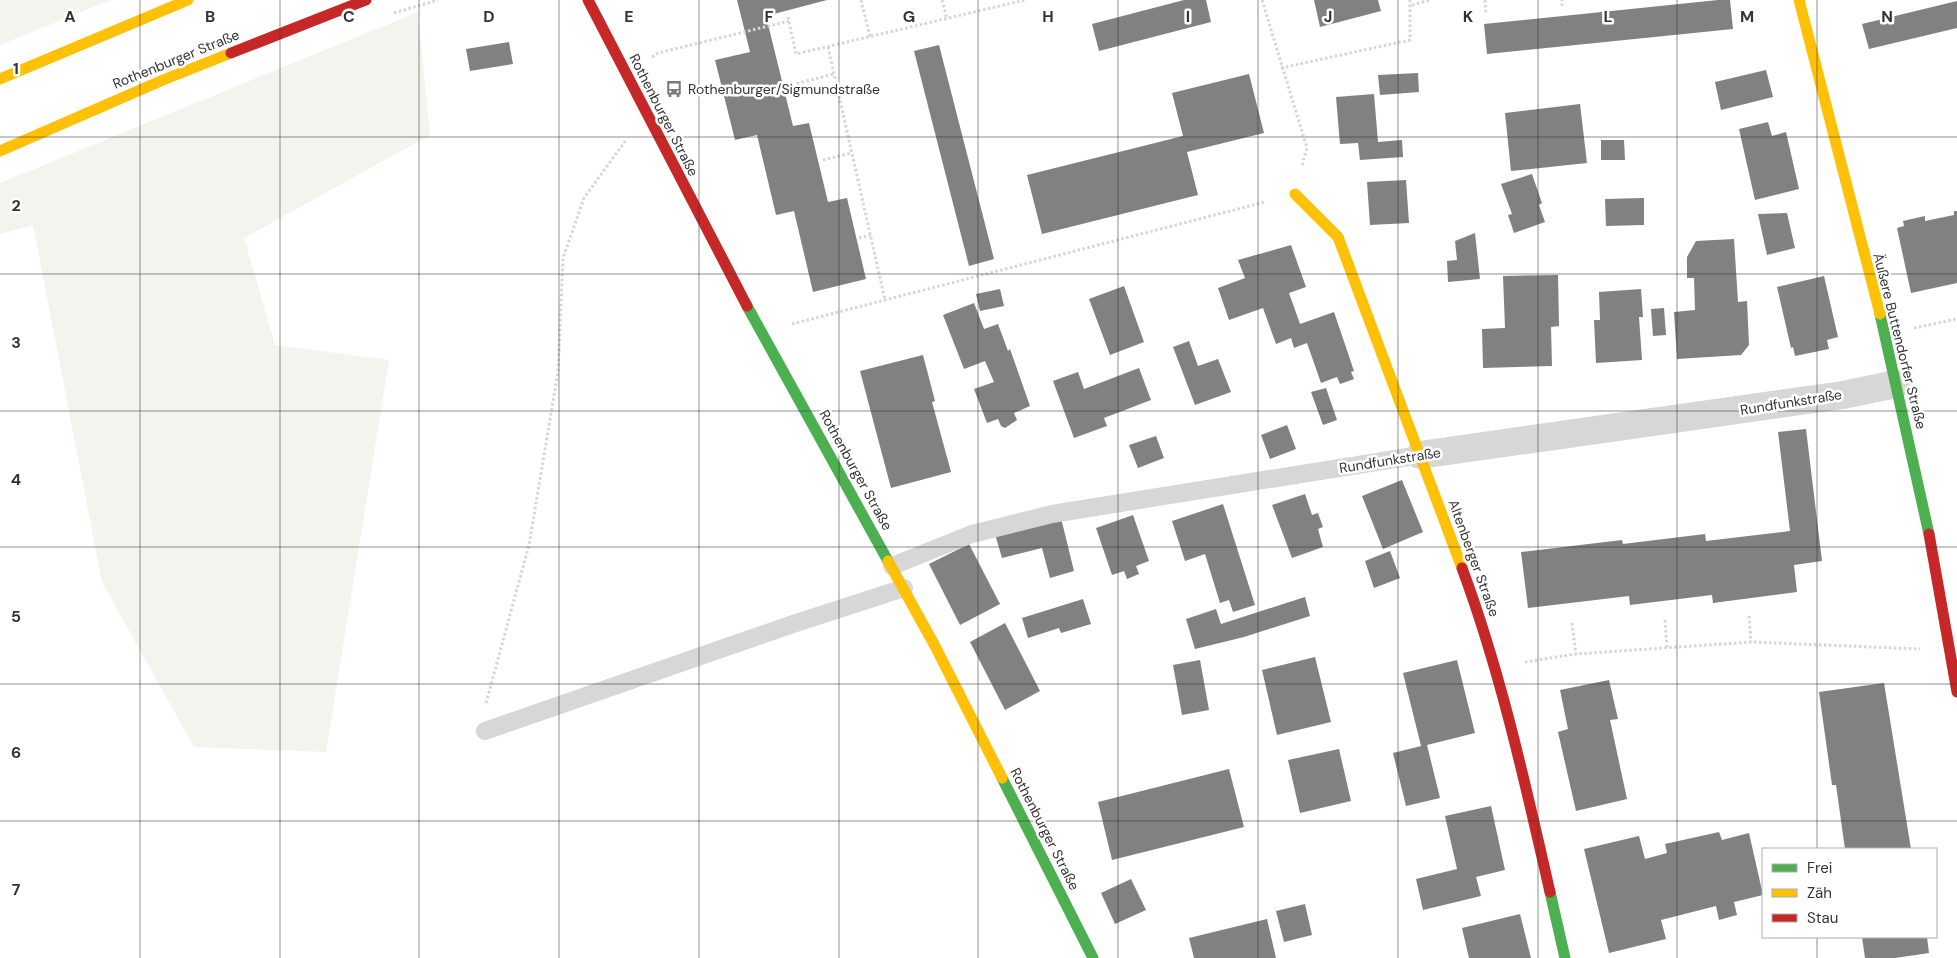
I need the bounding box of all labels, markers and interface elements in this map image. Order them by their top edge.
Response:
text: A [64,6,76,27]
text: B [205,6,215,27]
text: C [343,6,355,27]
text: D [483,6,495,27]
text: E [624,6,634,27]
text: F [765,6,774,27]
text: G [903,6,915,27]
text: H [1042,6,1054,27]
text: I [1186,6,1190,27]
text: J [1324,6,1332,27]
text: K [1463,6,1474,27]
text: L [1604,6,1613,27]
text: M [1740,6,1754,27]
text: N [1881,6,1893,27]
street label: Rothenburger Straße [110,25,242,93]
street label: Rothenburger Straße [625,51,703,179]
text: 1 [13,58,19,79]
bus stop icon: Rothenburger/Sigmundstraße [664,79,684,99]
place label: Rothenburger/Sigmundstraße [688,80,880,98]
text: 2 [11,195,21,216]
street label: Äußere Buttendorfer Straße [1869,251,1931,431]
text: 3 [11,332,21,353]
street label: Rundfunkstraße [1739,385,1843,419]
street label: Rothenburger Straße [815,407,897,533]
street label: Rundfunkstraße [1338,443,1442,477]
text: 4 [11,469,21,490]
street label: Altenberger Straße [1444,497,1504,619]
text: 5 [11,606,21,627]
text: 6 [11,742,21,763]
street label: Rothenburger Straße [1006,765,1084,893]
legend [1762,848,1937,938]
text: Frei [1807,858,1832,878]
text: 7 [12,879,21,900]
text: Zäh [1807,883,1832,903]
text: Stau [1807,908,1838,928]

